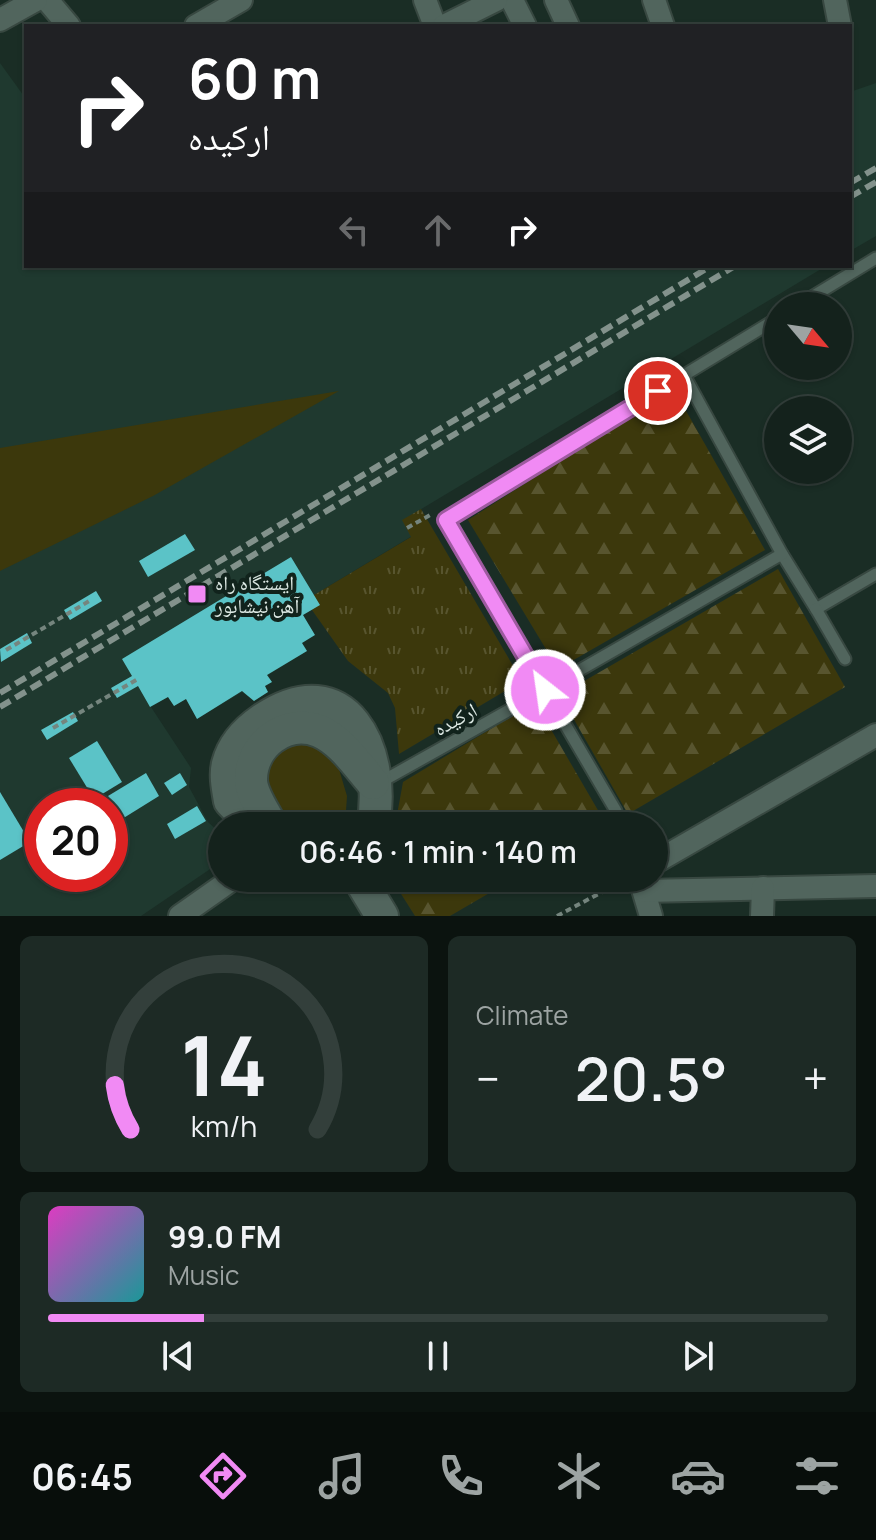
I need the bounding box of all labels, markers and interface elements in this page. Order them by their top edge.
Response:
text: 60 m [188,39,321,116]
icon: right [56,56,160,160]
text: ارکیده [188,112,270,161]
icon: left [332,208,376,252]
icon: ahead [416,208,460,252]
icon: right [500,208,544,252]
north arrow [764,292,852,380]
map controls [764,292,852,484]
pin [624,357,692,425]
icon: arrive [636,369,680,413]
button: layers [764,396,852,484]
place label: ایستگاه راه‌ آهن نیشابور [214,569,300,619]
marker: ایستگاه راه‌ آهن نیشابور [186,583,208,605]
position arrow [503,648,587,732]
street label: ارکیده [429,696,481,742]
speed limit sign: 20 [24,788,128,892]
text: 06:46 · 1 min · 140 m [299,831,577,872]
text: Climate [476,997,568,1033]
text: 14 [180,1007,268,1121]
text: 20.5° [575,1037,728,1119]
text: − [476,1048,500,1108]
text: + [803,1048,828,1108]
text: km/h [191,1107,257,1146]
text: 99.0 FM [168,1216,281,1257]
text: Music [168,1257,239,1293]
icon: previous [156,1334,200,1378]
icon: pause [416,1334,460,1378]
icon: next [676,1334,720,1378]
icon: directions [195,1448,251,1504]
icon: music [314,1448,370,1504]
icon: phone [433,1448,489,1504]
icon: climate [551,1448,607,1504]
icon: car [670,1448,726,1504]
icon: filters [789,1448,845,1504]
text: 06:45 [31,1452,133,1501]

